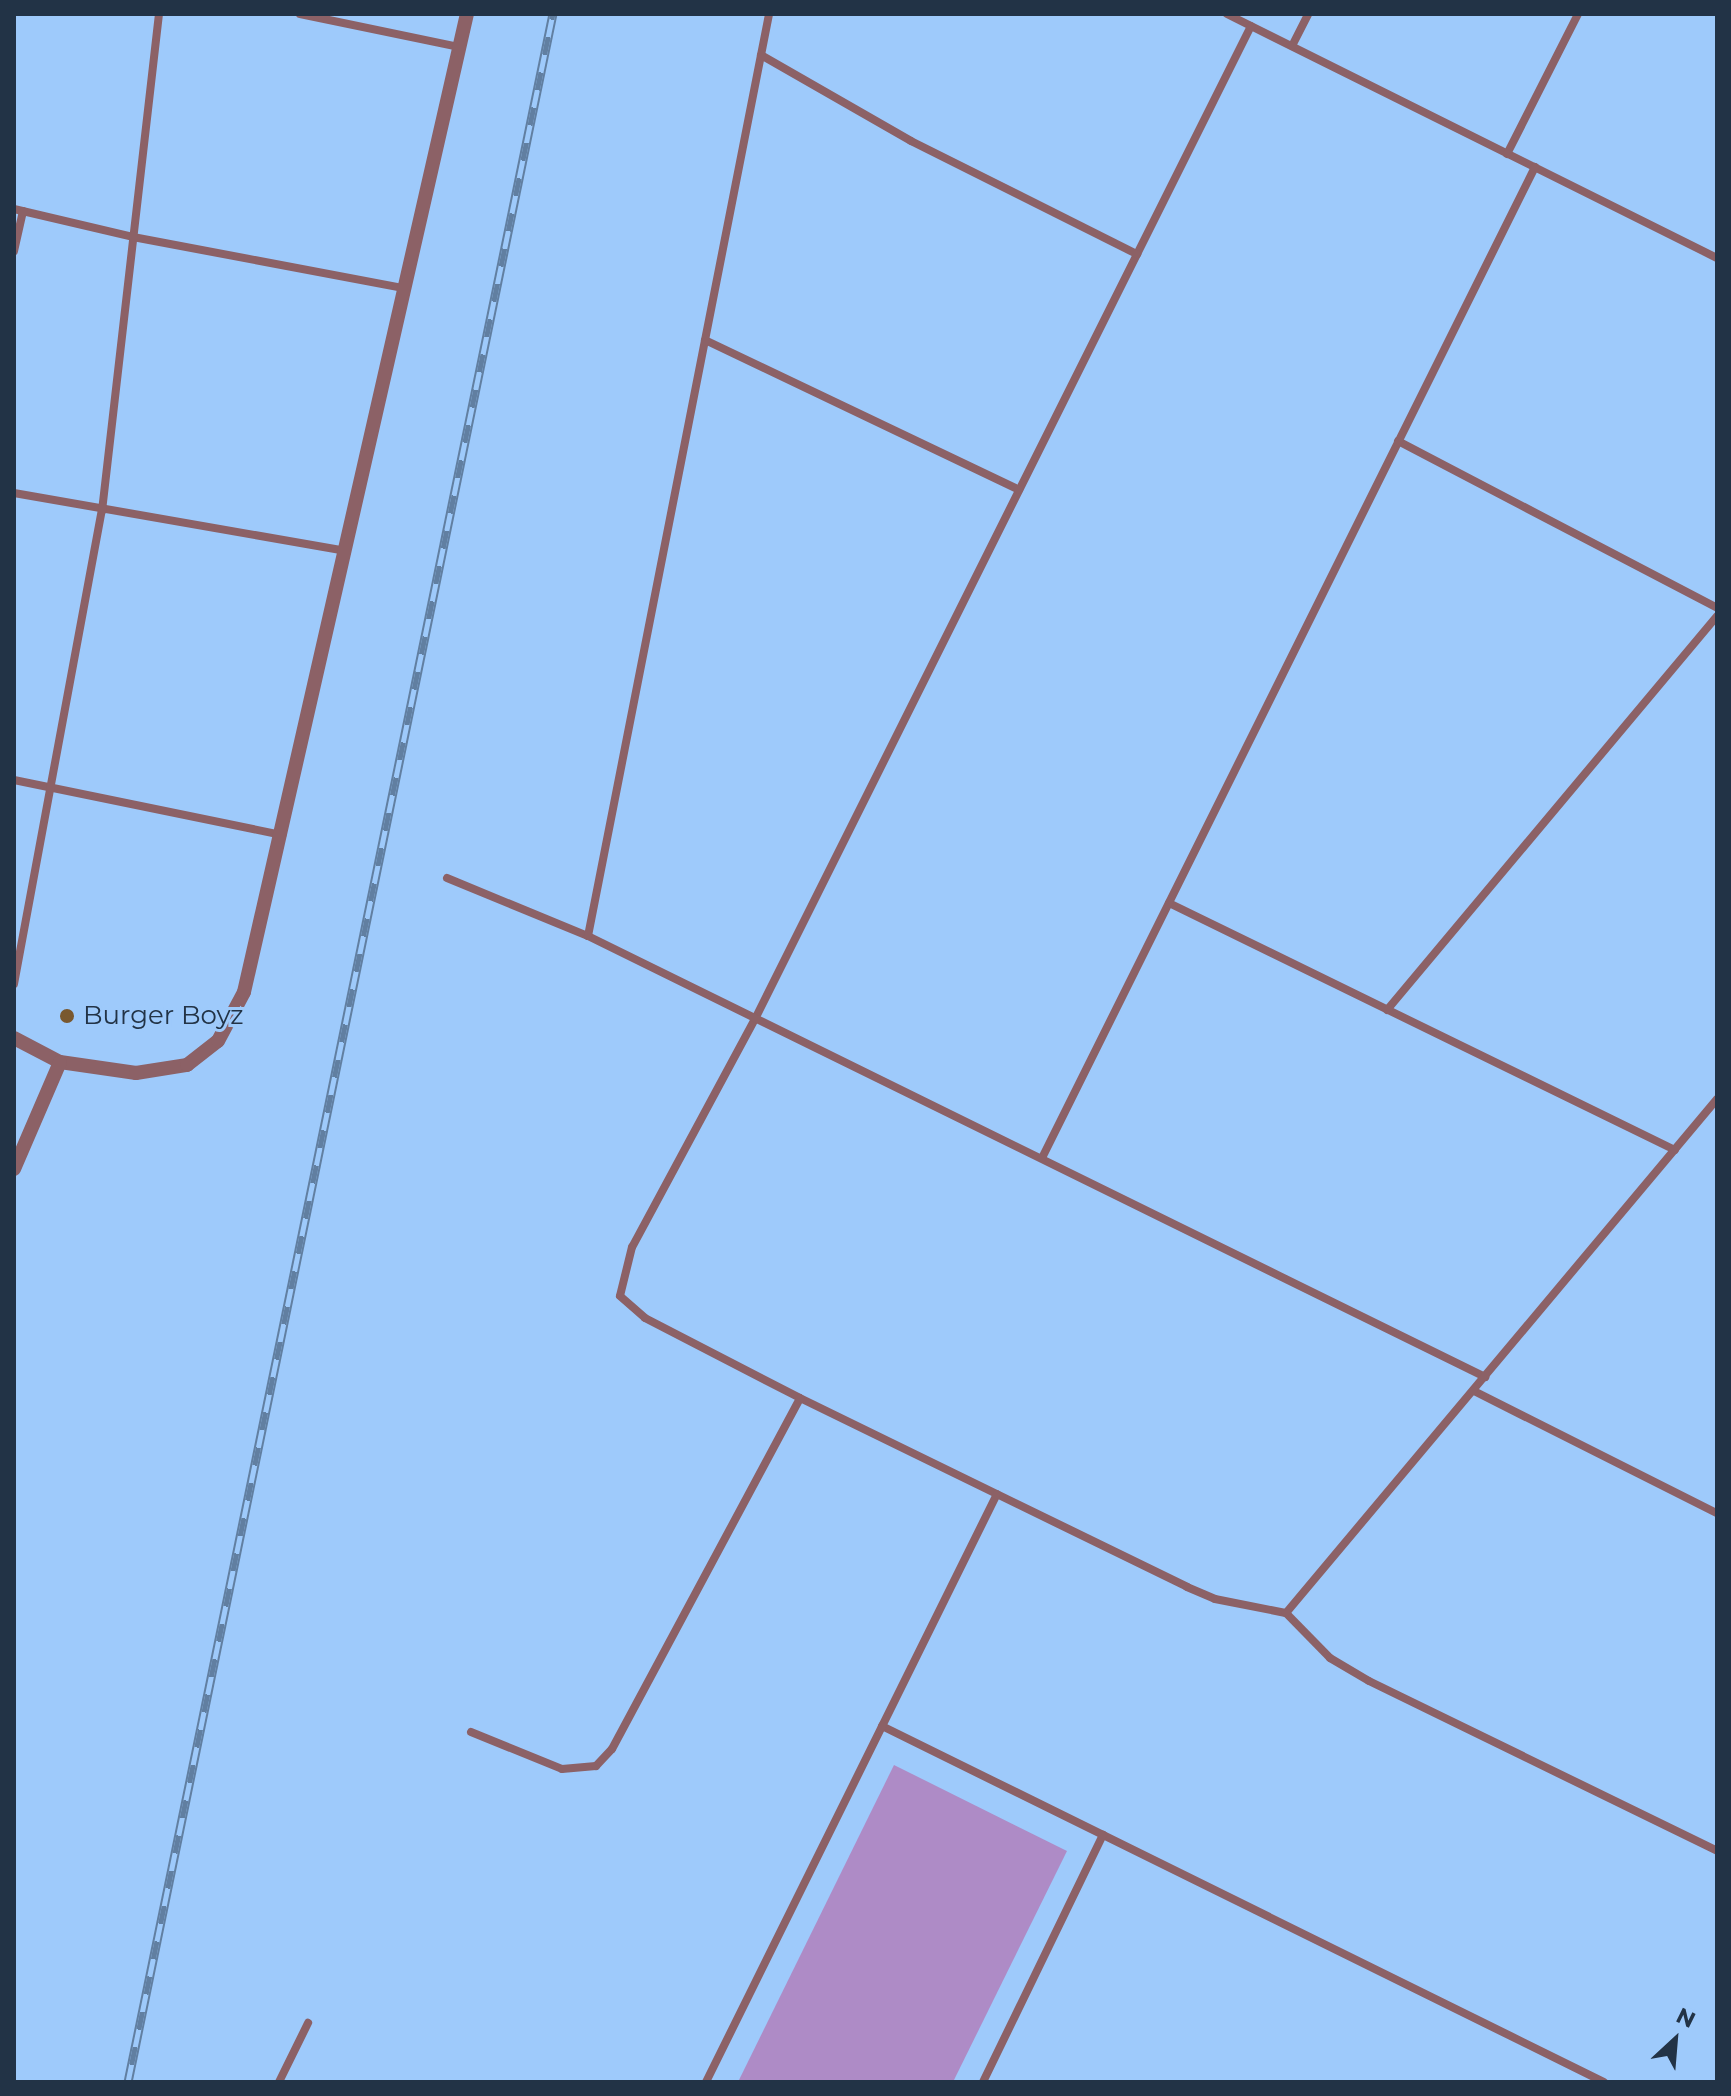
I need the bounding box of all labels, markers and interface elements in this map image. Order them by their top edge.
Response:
place label: Burger Boyz [83,1000,244,1032]
marker: Burger Boyz [58,1007,76,1025]
north arrow [1635,2000,1715,2080]
text: N [1672,2002,1700,2034]

